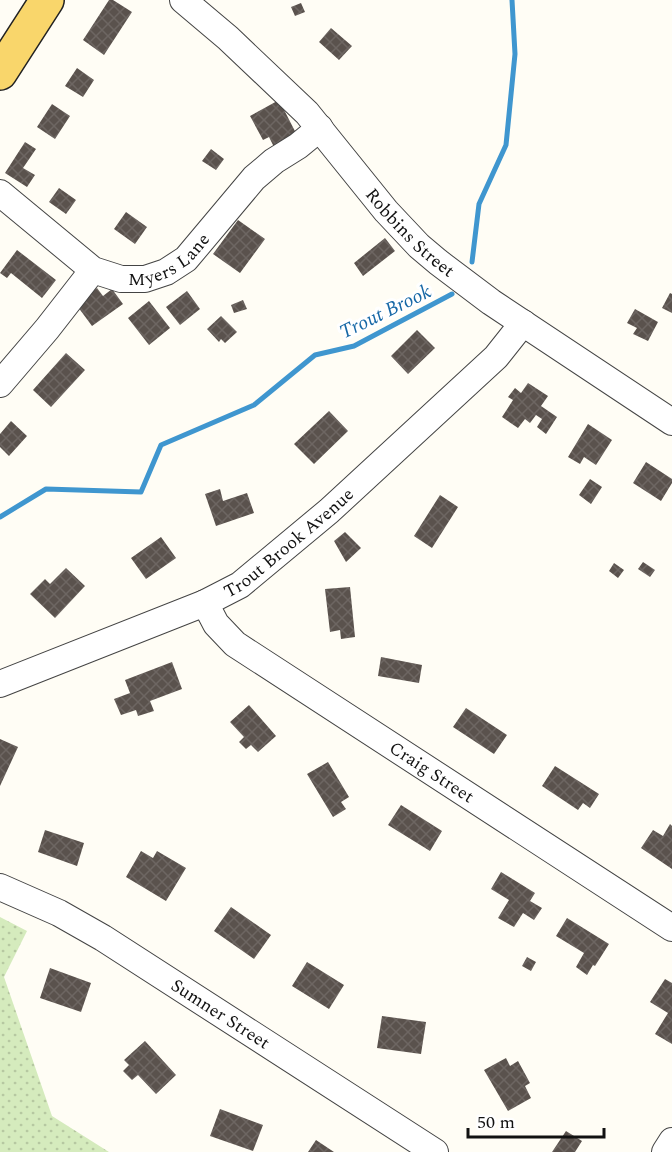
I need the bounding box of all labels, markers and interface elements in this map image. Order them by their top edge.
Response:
street label: Robbins Street [359,182,460,284]
street label: Myers Lane [128,227,216,293]
water label: Trout Brook [334,276,437,347]
street label: Trout Brook Avenue [219,481,360,605]
street label: Craig Street [384,735,479,810]
street label: Sumner Street [165,972,275,1056]
scale bar [468,1101,604,1139]
text: 50 m [477,1109,515,1136]

